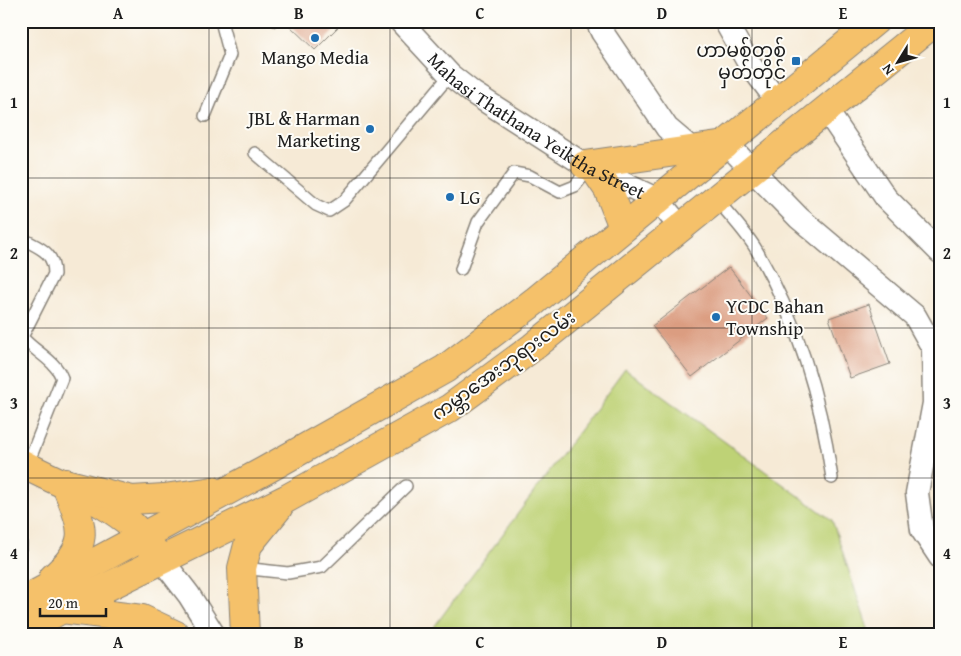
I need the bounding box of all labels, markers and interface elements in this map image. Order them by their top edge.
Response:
text: A [113,1,124,25]
text: B [294,1,304,25]
text: C [475,1,485,25]
text: D [657,1,667,25]
text: E [839,1,848,25]
marker: Mango Media [309,32,321,44]
place label: ဟာမစ်တစ် မှတ်တိုင် [696,36,786,89]
north arrow [874,38,924,88]
place label: Mango Media [261,43,369,71]
street label: Mahasi Thathana Yeiktha Street [421,46,650,206]
marker: ဟာမစ်တစ် မှတ်တိုင် [790,55,802,67]
text: N [876,60,898,80]
text: 1 [10,90,18,114]
text: 1 [943,90,951,114]
place label: JBL & Harman Marketing [246,104,361,154]
marker: JBL & Harman Marketing [364,123,376,135]
place label: LG [460,183,480,211]
marker: LG [444,191,456,203]
text: 2 [10,241,18,265]
text: 2 [943,241,951,265]
place label: YCDC Bahan Township [726,292,824,342]
street label: ကမ္ဘာအေးဘုရားလမ်း [425,303,583,429]
marker: YCDC Bahan Township [710,311,722,323]
text: 3 [10,391,18,415]
text: 3 [943,391,951,415]
text: 4 [10,541,18,565]
text: 4 [943,541,951,565]
scale bar [40,586,106,618]
text: 20 m [48,592,79,613]
text: A [113,630,124,654]
text: B [294,630,304,654]
text: C [475,630,485,654]
text: D [657,630,667,654]
text: E [839,630,848,654]

